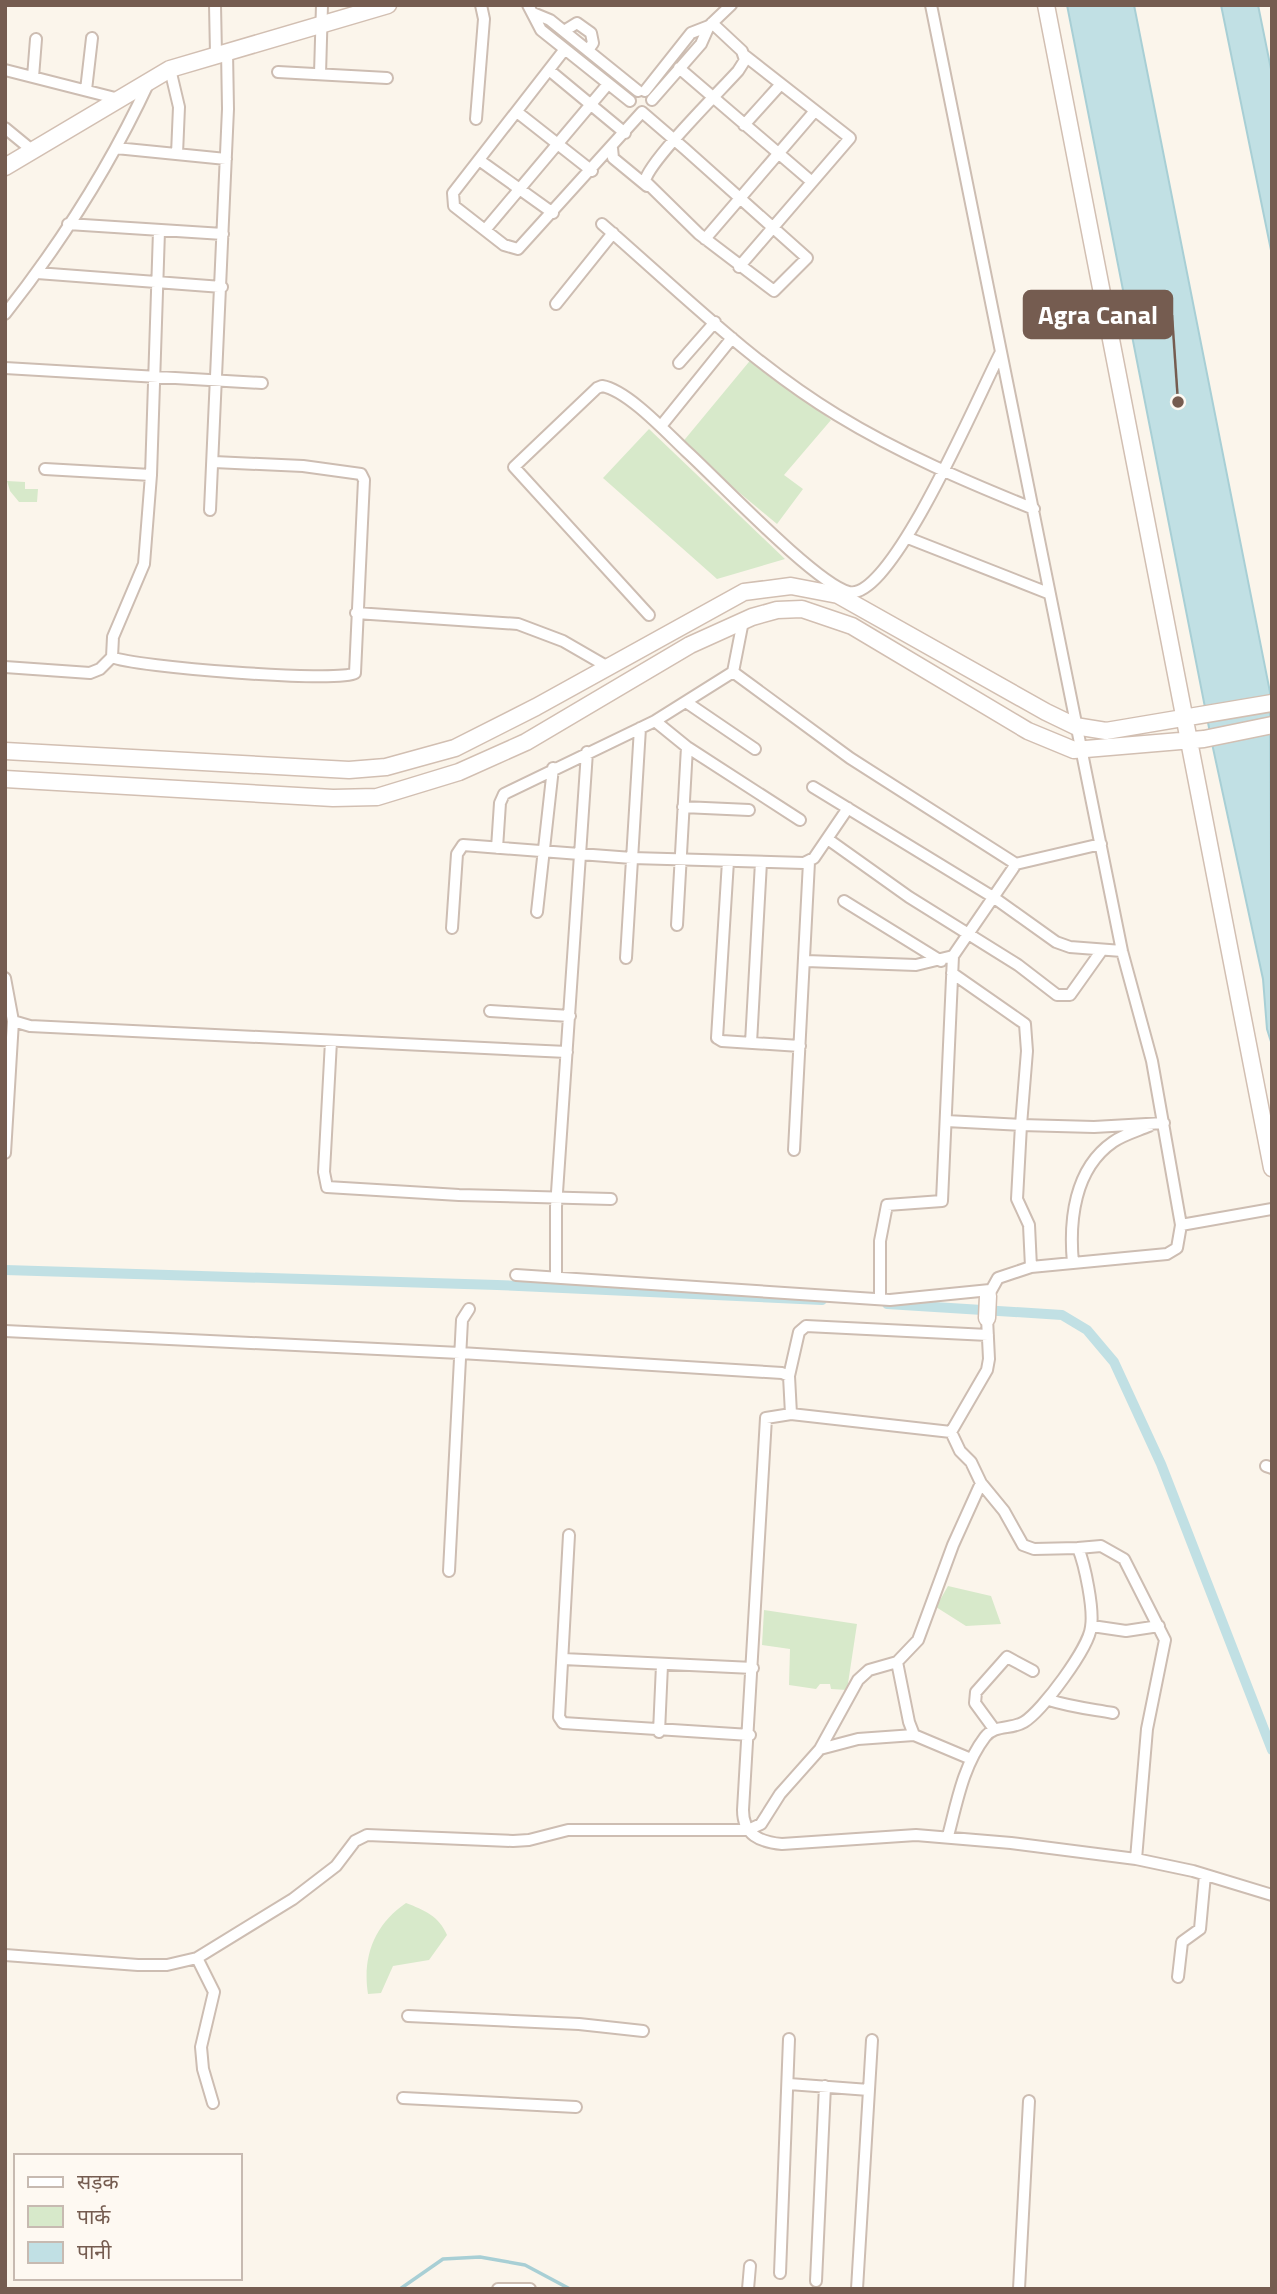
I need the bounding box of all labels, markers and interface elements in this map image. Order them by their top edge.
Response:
callout: Agra Canal [1024,291,1172,338]
text: Agra Canal [1038,295,1158,334]
legend [14,2154,242,2280]
text: सड़क [77,2165,119,2197]
text: पार्क [77,2200,111,2232]
text: पानी [77,2235,112,2267]

